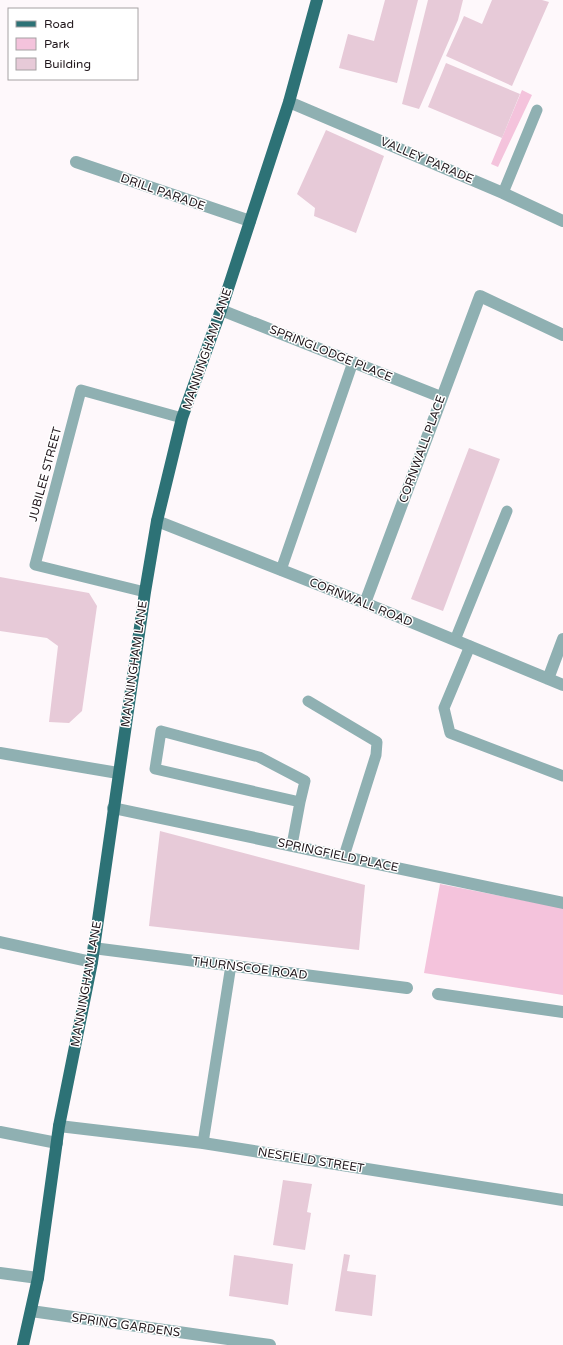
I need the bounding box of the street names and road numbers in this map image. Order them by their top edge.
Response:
street label: VALLEY PARADE [378,134,476,186]
street label: DRILL PARADE [119,171,207,213]
street label: MANNINGHAM LANE [180,286,234,412]
street label: SPRINGLODGE PLACE [268,322,395,384]
street label: CORNWALL PLACE [396,393,448,505]
street label: JUBILEE STREET [26,425,65,523]
street label: CORNWALL ROAD [307,575,415,629]
street label: MANNINGHAM LANE [118,600,150,728]
street label: SPRINGFIELD PLACE [276,835,400,875]
street label: MANNINGHAM LANE [68,920,104,1048]
street label: THURNSCOE ROAD [192,954,308,982]
street label: NESFIELD STREET [257,1145,366,1175]
street label: SPRING GARDENS [71,1310,181,1340]

